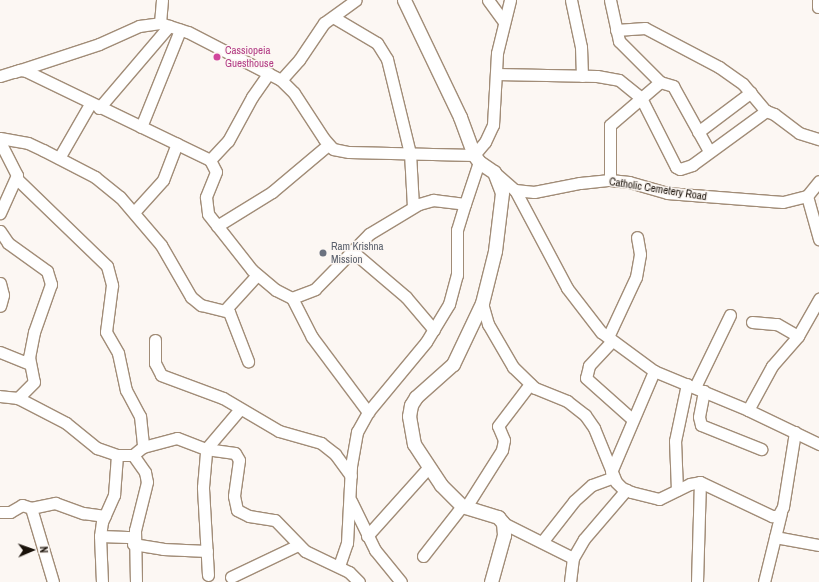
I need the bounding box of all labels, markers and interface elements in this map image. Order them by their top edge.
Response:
place label: Cassiopeia Guesthouse [225,44,274,70]
marker: Cassiopeia Guesthouse [212,52,222,62]
street label: Catholic Cemetery Road [608,175,708,203]
place label: Ram Krishna Mission [331,240,384,266]
marker: Ram Krishna Mission [318,248,328,258]
north arrow [12,530,52,570]
text: N [37,546,51,553]

